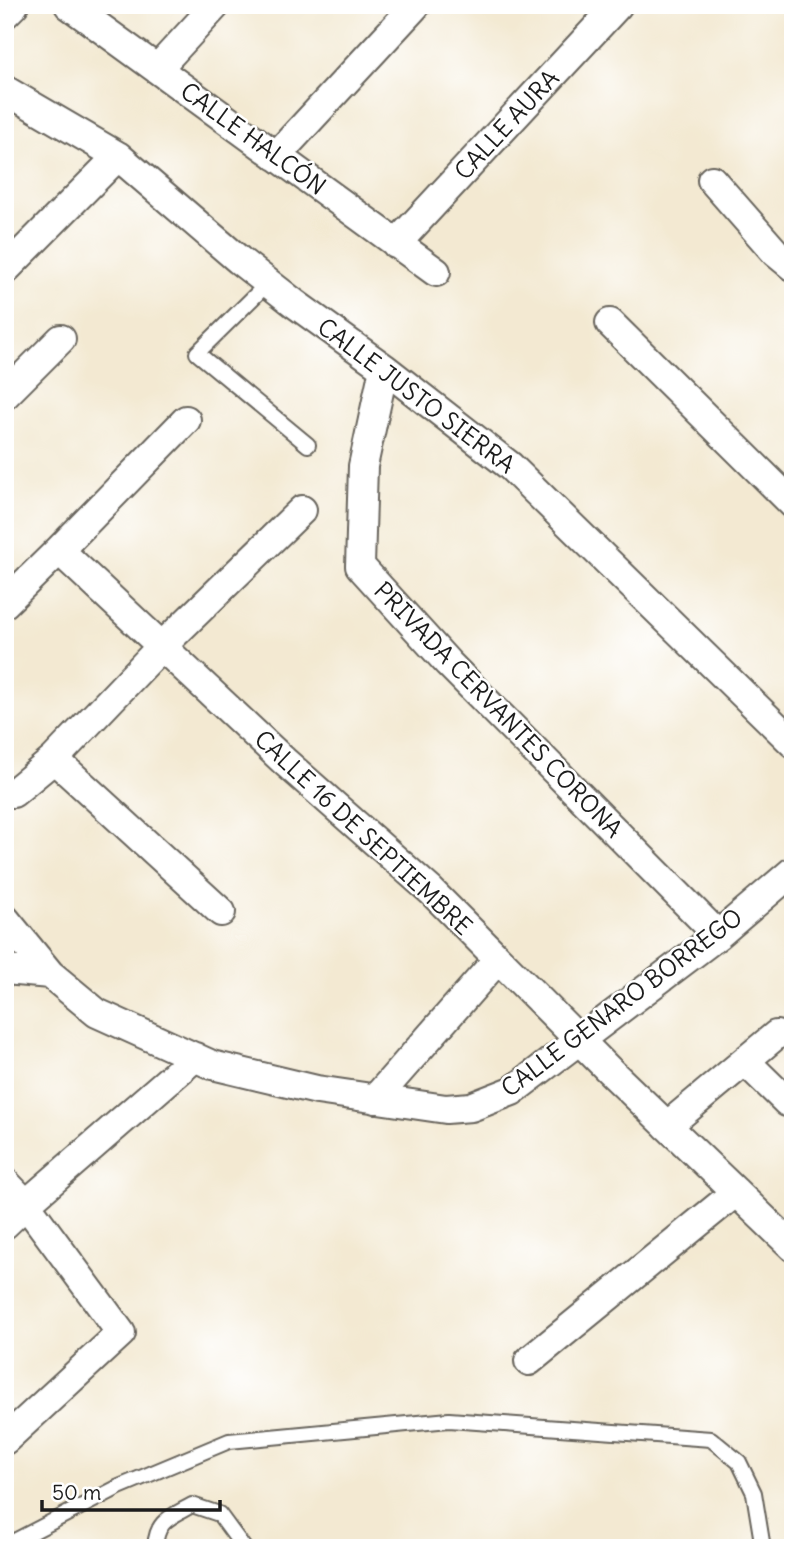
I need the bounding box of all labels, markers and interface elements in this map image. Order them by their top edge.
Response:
street label: CALLE AURA [448,63,565,186]
street label: CALLE HALCÓN [175,75,332,201]
street label: CALLE JUSTO SIERRA [312,311,521,479]
street label: PRIVADA CERVANTES CORONA [368,575,629,844]
street label: CALLE 16 DE SEPTIEMBRE [249,724,479,941]
street label: CALLE GENARO BORREGO [495,902,748,1103]
scale bar [42,1469,220,1513]
text: 50 m [52,1479,101,1506]

